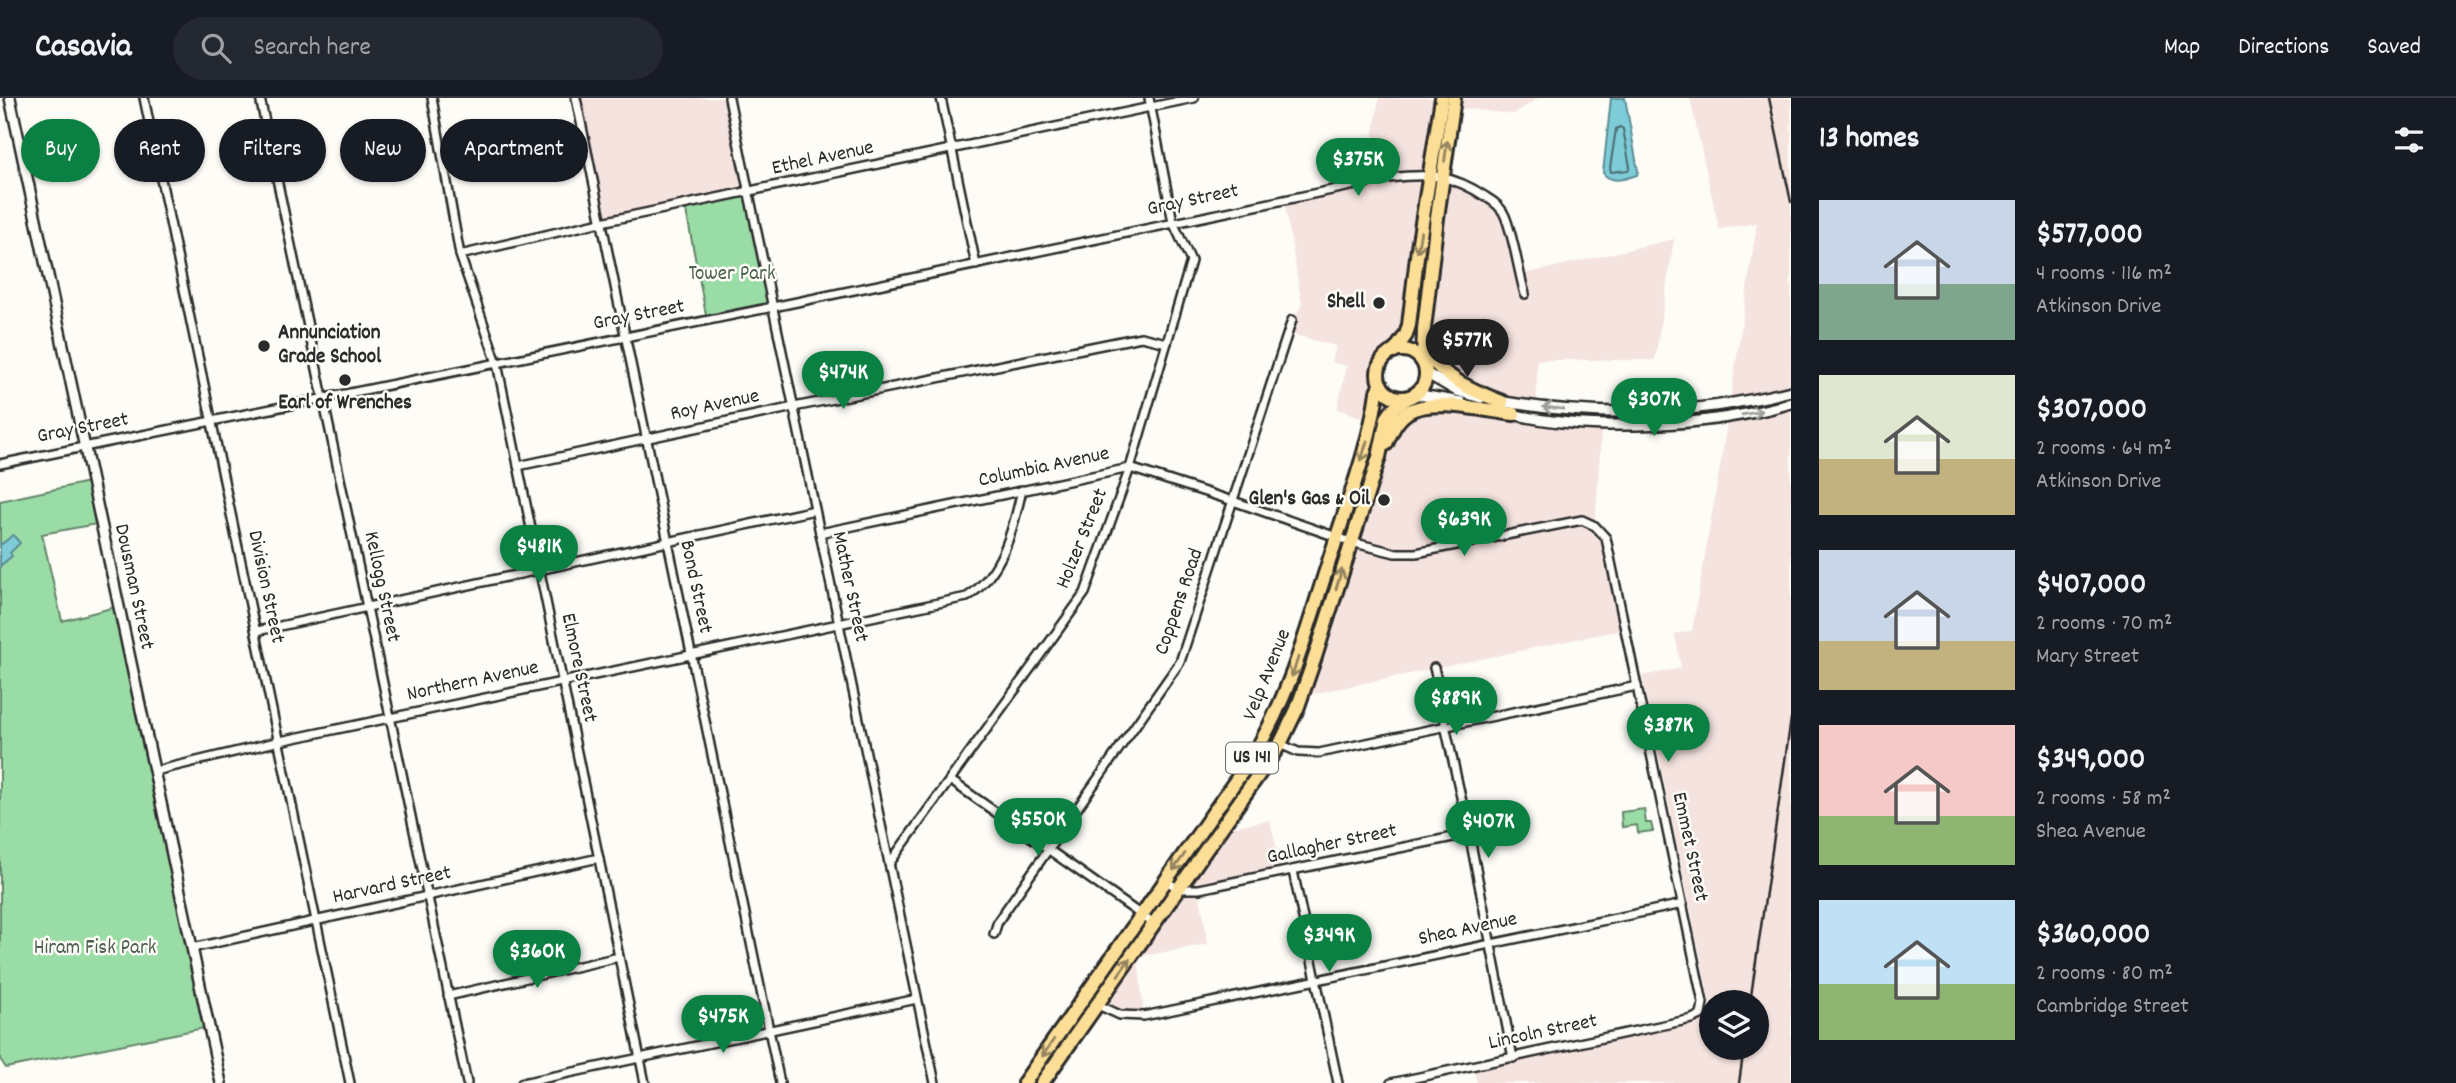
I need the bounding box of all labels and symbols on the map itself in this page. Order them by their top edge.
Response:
street label: Ethel Avenue [769,134,877,184]
pin: $375K [1309,139,1407,198]
one-way arrow [1440,140,1453,163]
street label: Gray Street [1145,177,1242,225]
one-way arrow [1413,230,1426,253]
park label: Tower Park [688,260,776,290]
place label: Shell [1327,288,1366,318]
street label: Gray Street [591,292,688,340]
marker: Shell [1371,295,1387,311]
place label: Annunciation Grade School [278,319,382,373]
pin: $577K [1418,320,1516,379]
marker: Annunciation Grade School [256,338,272,354]
pin: $474K [794,352,892,411]
marker: Earl of Wrenches [337,372,353,388]
pin: $307K [1605,378,1703,438]
street label: Roy Avenue [668,382,762,430]
place label: Earl of Wrenches [278,389,412,419]
one-way arrow [1543,401,1565,414]
street label: Gray Street [35,405,132,453]
one-way arrow [1740,406,1763,419]
street label: Columbia Avenue [976,439,1112,497]
one-way arrow [1357,439,1370,461]
street label: Holzer Street [1049,484,1117,594]
place label: Glen's Gas & Oil [1249,485,1371,515]
marker: Glen's Gas & Oil [1376,492,1392,508]
pin: $639K [1415,498,1513,558]
street label: Dousman Street [105,521,161,653]
pin: $481K [490,526,588,585]
street label: Division Street [238,528,292,647]
street label: Kellogg Street [355,529,407,645]
street label: Mather Street [823,529,875,645]
street label: Bond Street [670,538,720,637]
street label: Coppens Road [1148,545,1212,659]
one-way arrow [1334,568,1347,590]
street label: Elmore Street [552,611,604,726]
street label: Velp Avenue [1236,625,1300,725]
street label: Northern Avenue [404,653,542,711]
one-way arrow [1287,656,1300,678]
pin: $889K [1407,678,1505,737]
pin: $387K [1619,704,1717,764]
road number: US 141 [1226,743,1278,774]
street label: Emmet Street [1663,789,1715,905]
pin: $550K [989,798,1087,858]
pin: $407K [1439,800,1537,860]
street label: Gallagher Street [1264,817,1400,873]
one-way arrow [1172,852,1186,871]
street label: Harvard Street [330,859,454,913]
street label: Shea Avenue [1416,905,1520,955]
pin: $349K [1280,914,1378,974]
pin: $360K [488,930,586,990]
park label: Hiram Fisk Park [34,934,156,964]
one-way arrow [1117,958,1131,977]
pin: $475K [674,996,772,1055]
street label: Lincoln Street [1486,1007,1600,1059]
one-way arrow [1041,1038,1055,1057]

